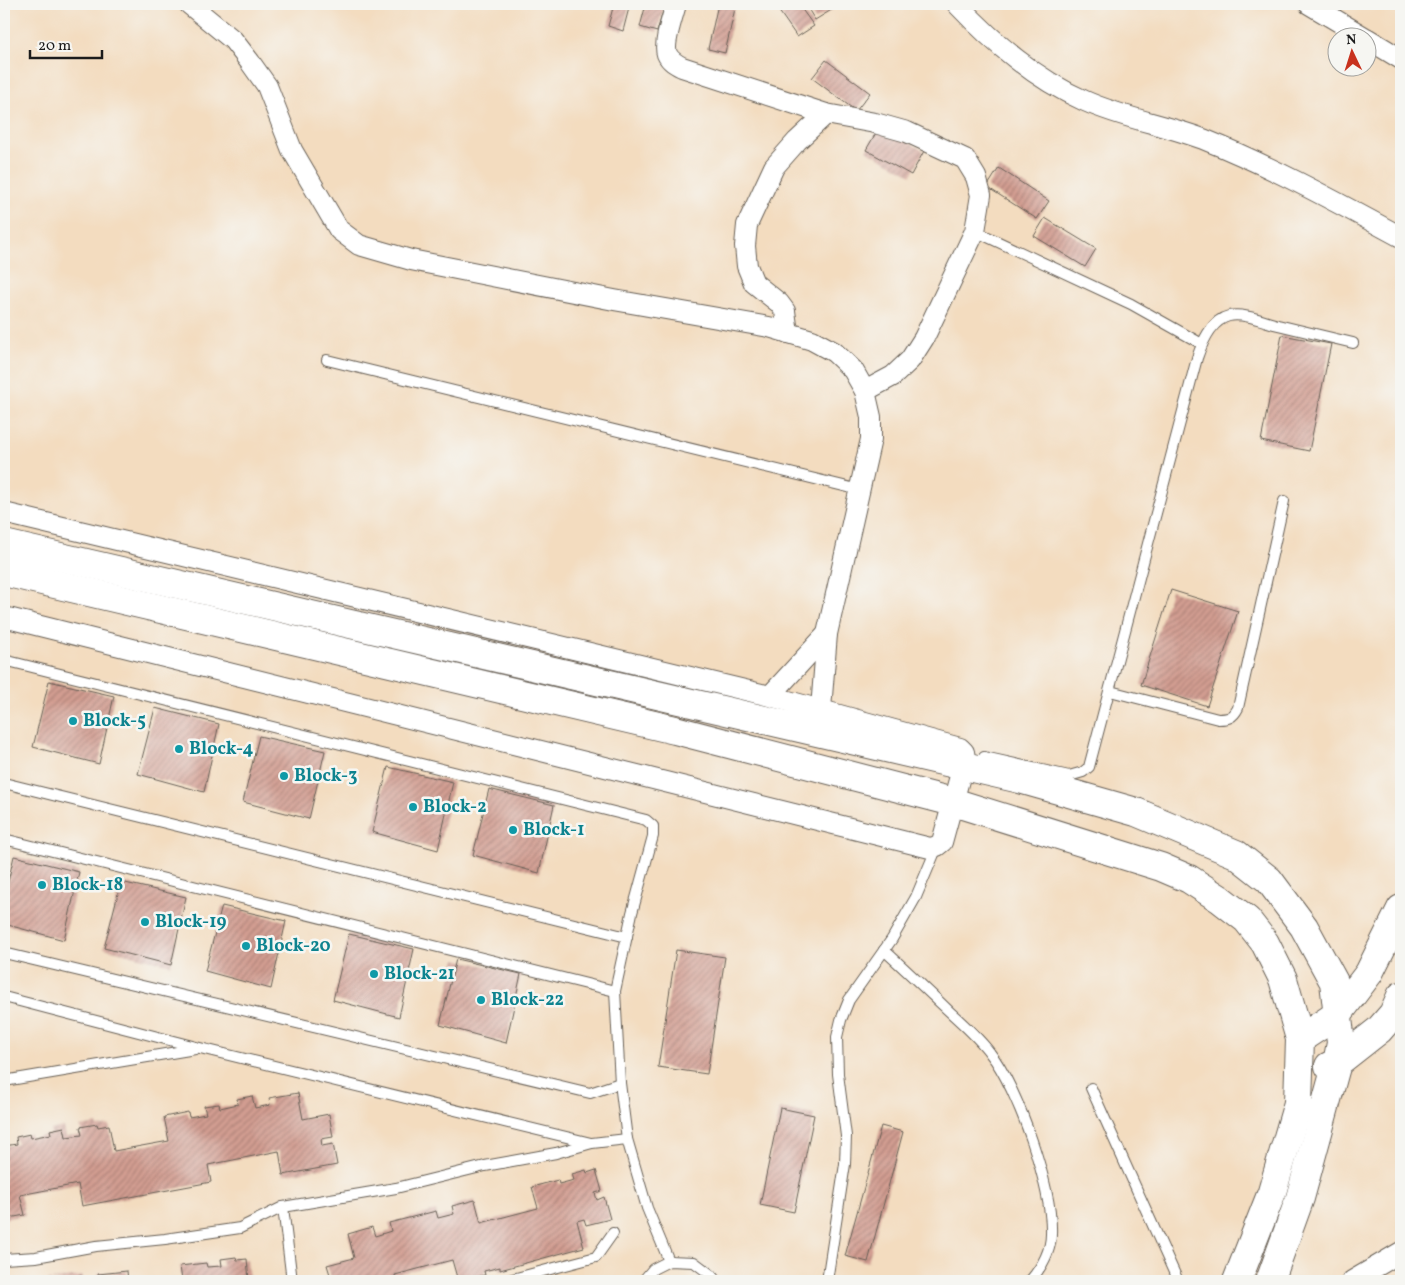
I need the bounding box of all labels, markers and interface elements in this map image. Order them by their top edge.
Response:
scale bar [30,28,102,60]
north arrow [1328,28,1378,78]
text: N [1345,31,1357,50]
text: 20 m [38,36,71,57]
place label: Block-5 [83,709,146,734]
marker: Block-5 [67,715,79,727]
place label: Block-4 [189,737,253,762]
marker: Block-4 [173,743,185,755]
place label: Block-3 [294,764,357,789]
marker: Block-3 [278,770,290,782]
place label: Block-2 [423,795,487,820]
marker: Block-2 [407,801,419,813]
place label: Block-1 [523,818,584,843]
marker: Block-1 [507,824,519,836]
place label: Block-18 [52,873,123,898]
marker: Block-18 [36,879,48,891]
place label: Block-19 [155,910,226,935]
marker: Block-19 [139,916,151,928]
place label: Block-20 [256,934,331,959]
marker: Block-20 [240,940,252,952]
place label: Block-21 [384,962,455,987]
marker: Block-21 [368,968,380,980]
place label: Block-22 [491,988,564,1013]
marker: Block-22 [475,994,487,1006]

